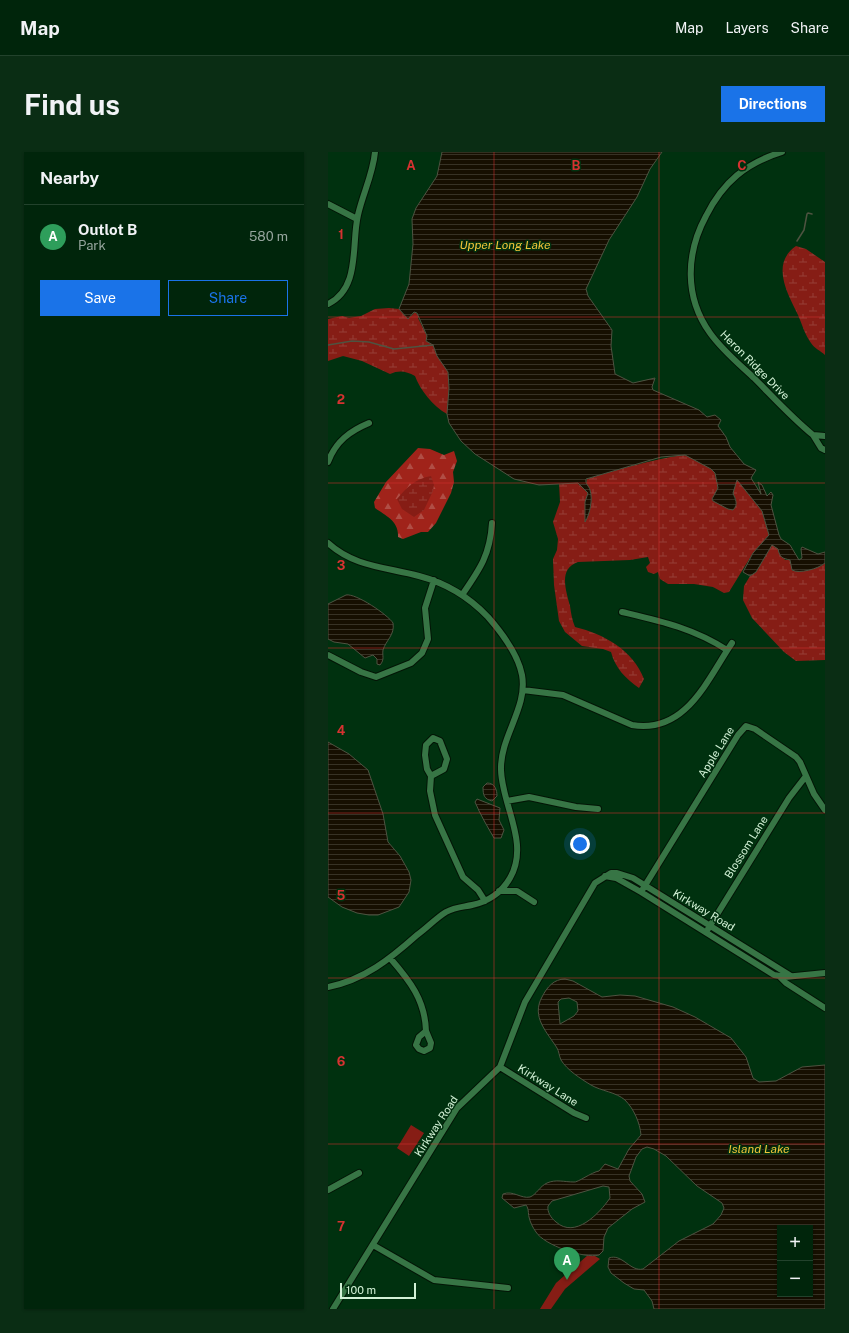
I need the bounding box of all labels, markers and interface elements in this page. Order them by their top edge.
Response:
text: Map [20,17,60,39]
text: Map [675,20,703,36]
text: Layers [725,20,769,36]
text: Share [791,20,829,36]
button: Directions [721,86,825,122]
text: Find us [24,88,120,121]
text: A [406,158,416,173]
text: B [572,158,581,173]
text: C [737,158,747,173]
text: Nearby [40,168,99,188]
text: Outlot B [78,221,137,238]
text: 1 [338,227,344,242]
text: A [48,229,58,244]
text: 580 m [249,229,288,244]
text: Park [78,238,106,253]
water label: Upper Long Lake [459,238,551,252]
button: Save [40,280,160,316]
button: Share [168,280,288,316]
street label: Heron Ridge Drive [718,328,792,402]
text: 2 [337,392,345,407]
text: 3 [337,558,346,573]
text: 4 [337,723,346,738]
street label: Apple Lane [696,724,736,780]
street label: Blossom Lane [722,814,770,880]
your location [570,834,590,854]
street label: Kirkway Road [671,887,737,933]
text: 5 [337,888,346,903]
text: 6 [337,1054,346,1069]
street label: Kirkway Lane [516,1062,580,1108]
street label: Kirkway Road [412,1093,460,1159]
water label: Island Lake [728,1142,790,1156]
text: 7 [337,1219,345,1234]
map controls [777,1225,813,1297]
button: + [777,1225,813,1261]
pin: A [554,1247,580,1280]
button: − [777,1261,813,1297]
scale bar [340,1281,416,1300]
text: 100 m [346,1284,376,1296]

